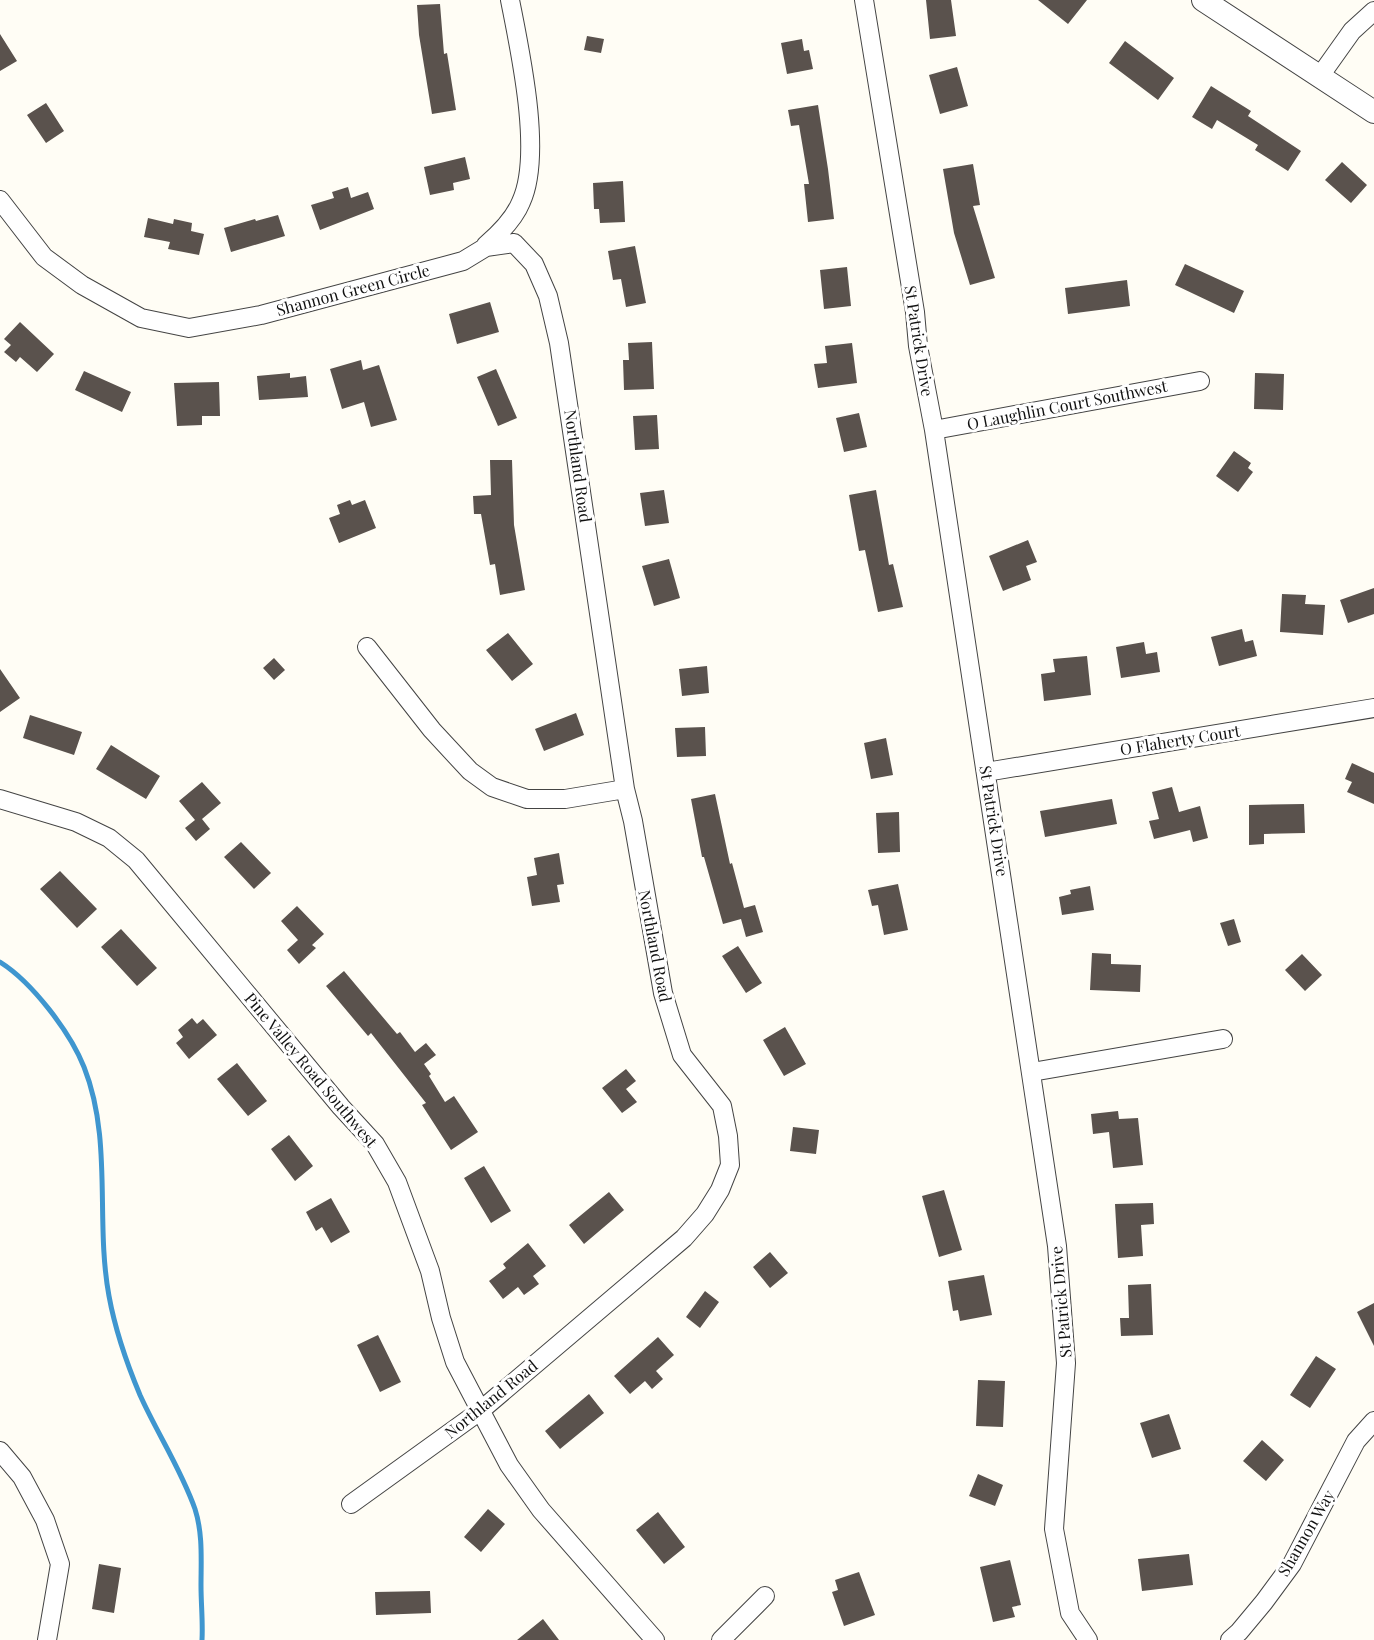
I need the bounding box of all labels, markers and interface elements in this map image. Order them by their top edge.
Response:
street label: Shannon Green Circle [274,259,432,320]
street label: St Patrick Drive [900,284,939,398]
street label: O Laughlin Court Southwest [965,375,1169,434]
street label: Northland Road [560,408,597,524]
street label: O Flaherty Court [1118,720,1242,759]
street label: St Patrick Drive [975,764,1014,878]
street label: Northland Road [634,888,677,1004]
street label: Pine Valley Road Southwest [240,988,383,1152]
street label: St Patrick Drive [1045,1245,1076,1359]
street label: Northland Road [440,1355,541,1443]
street label: Shannon Way [1272,1486,1339,1580]

